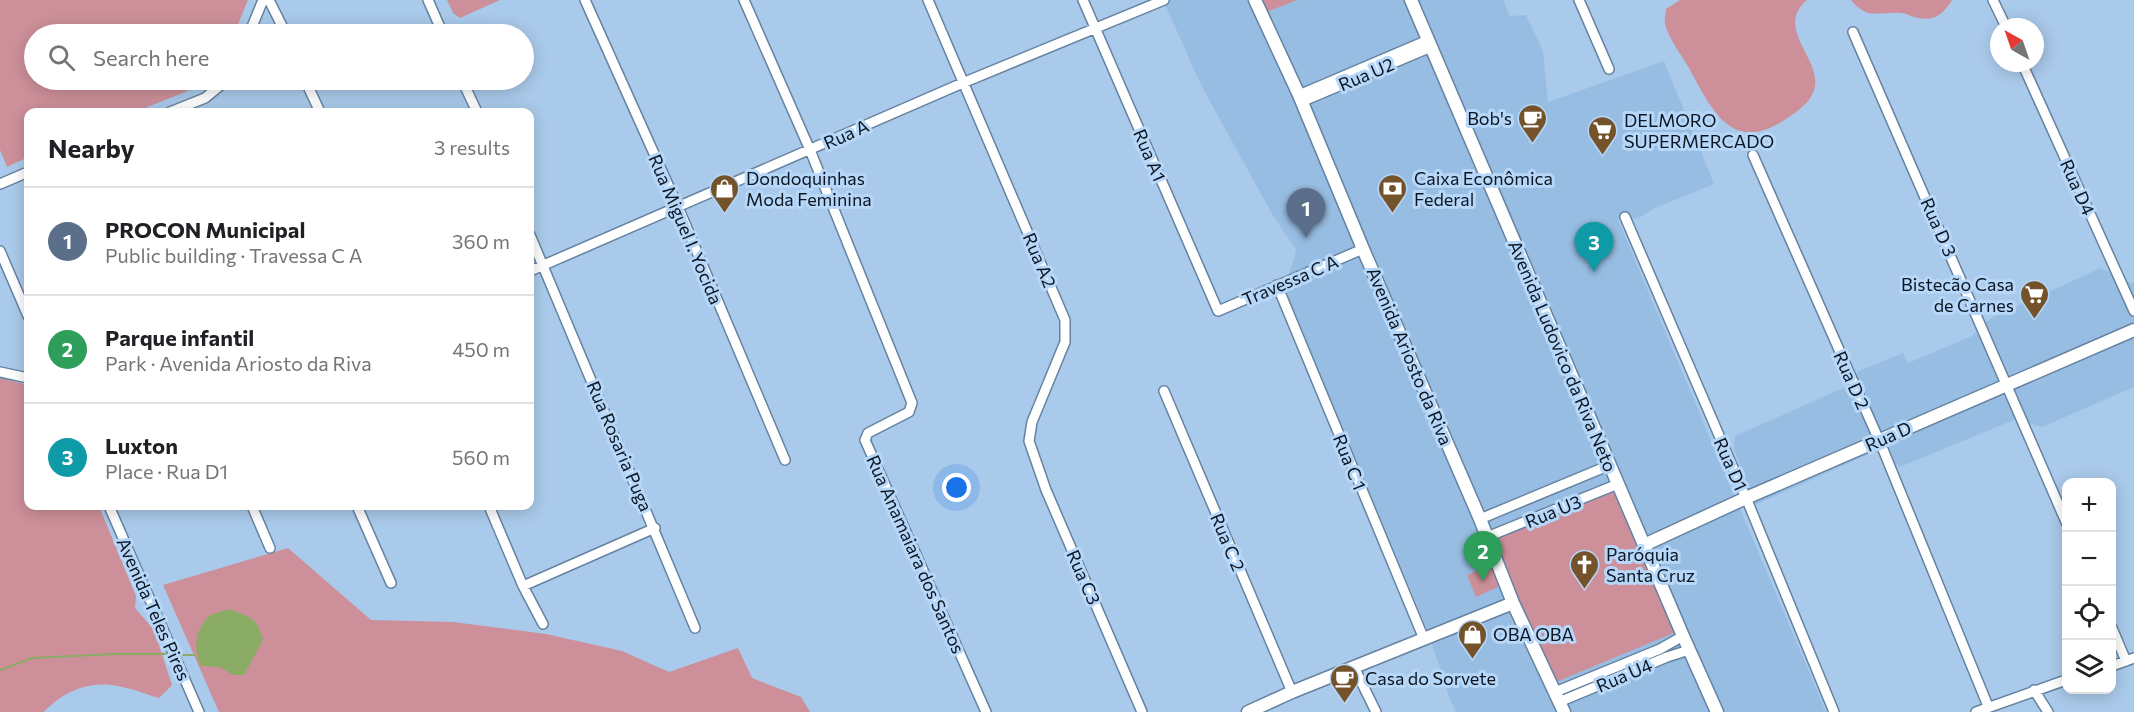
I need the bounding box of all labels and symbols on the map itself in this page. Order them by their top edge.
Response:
north arrow [1990,18,2044,72]
street label: Rua U2 [1335,53,1397,95]
cafe icon: Bob's [1517,102,1549,144]
place label: Bob's [1467,107,1512,129]
place label: DELMORO SUPERMERCADO [1624,109,1774,152]
street label: Rua A [820,114,872,154]
supermarket icon: DELMORO SUPERMERCADO [1587,114,1619,156]
street label: Rua A1 [1129,125,1171,185]
street label: Rua Miguel I. Yocida [644,151,728,307]
street label: Rua D4 [2056,156,2100,219]
place label: Dondoquinhas Moda Feminina [746,167,872,210]
place label: Caixa Econômica Federal [1414,167,1553,210]
shop icon: Dondoquinhas Moda Feminina [709,172,741,214]
bank icon: Caixa Econômica Federal [1377,172,1409,214]
pin: 1 [1286,188,1326,238]
street label: Rua D 3 [1916,194,1962,260]
pin: 3 [1574,222,1614,272]
street label: Rua A2 [1019,229,1061,291]
street label: Avenida Ludovico da Riva Neto [1504,237,1622,475]
street label: Travessa C A [1239,250,1341,310]
street label: Avenida Ariosto da Riva [1363,264,1457,448]
place label: Bistecão Casa de Carnes [1901,273,2014,316]
supermarket icon: Bistecão Casa de Carnes [2019,278,2051,320]
street label: Rua D 2 [1829,347,1875,413]
street label: Rua Rosaria Puga [583,377,657,515]
street label: Rua D [1862,416,1914,456]
street label: Rua C 1 [1329,431,1371,493]
street label: Rua D1 [1710,434,1752,494]
street label: Rua Anamaiara dos Santos [862,451,970,657]
your location [942,473,971,502]
street label: Rua U3 [1522,490,1584,532]
street label: Rua C 2 [1206,510,1250,574]
pin: 2 [1464,532,1502,581]
street label: Avenida Teles Pires [113,534,195,684]
place label: Paróquia Santa Cruz [1606,543,1695,586]
street label: Rua C3 [1062,546,1106,608]
church icon: Paróquia Santa Cruz [1569,548,1601,590]
shop icon: OBA OBA [1456,618,1488,660]
place label: OBA OBA [1493,623,1574,645]
street label: Rua U4 [1593,653,1656,697]
cafe icon: Casa do Sorvete [1328,662,1360,704]
place label: Casa do Sorvete [1365,667,1496,689]

